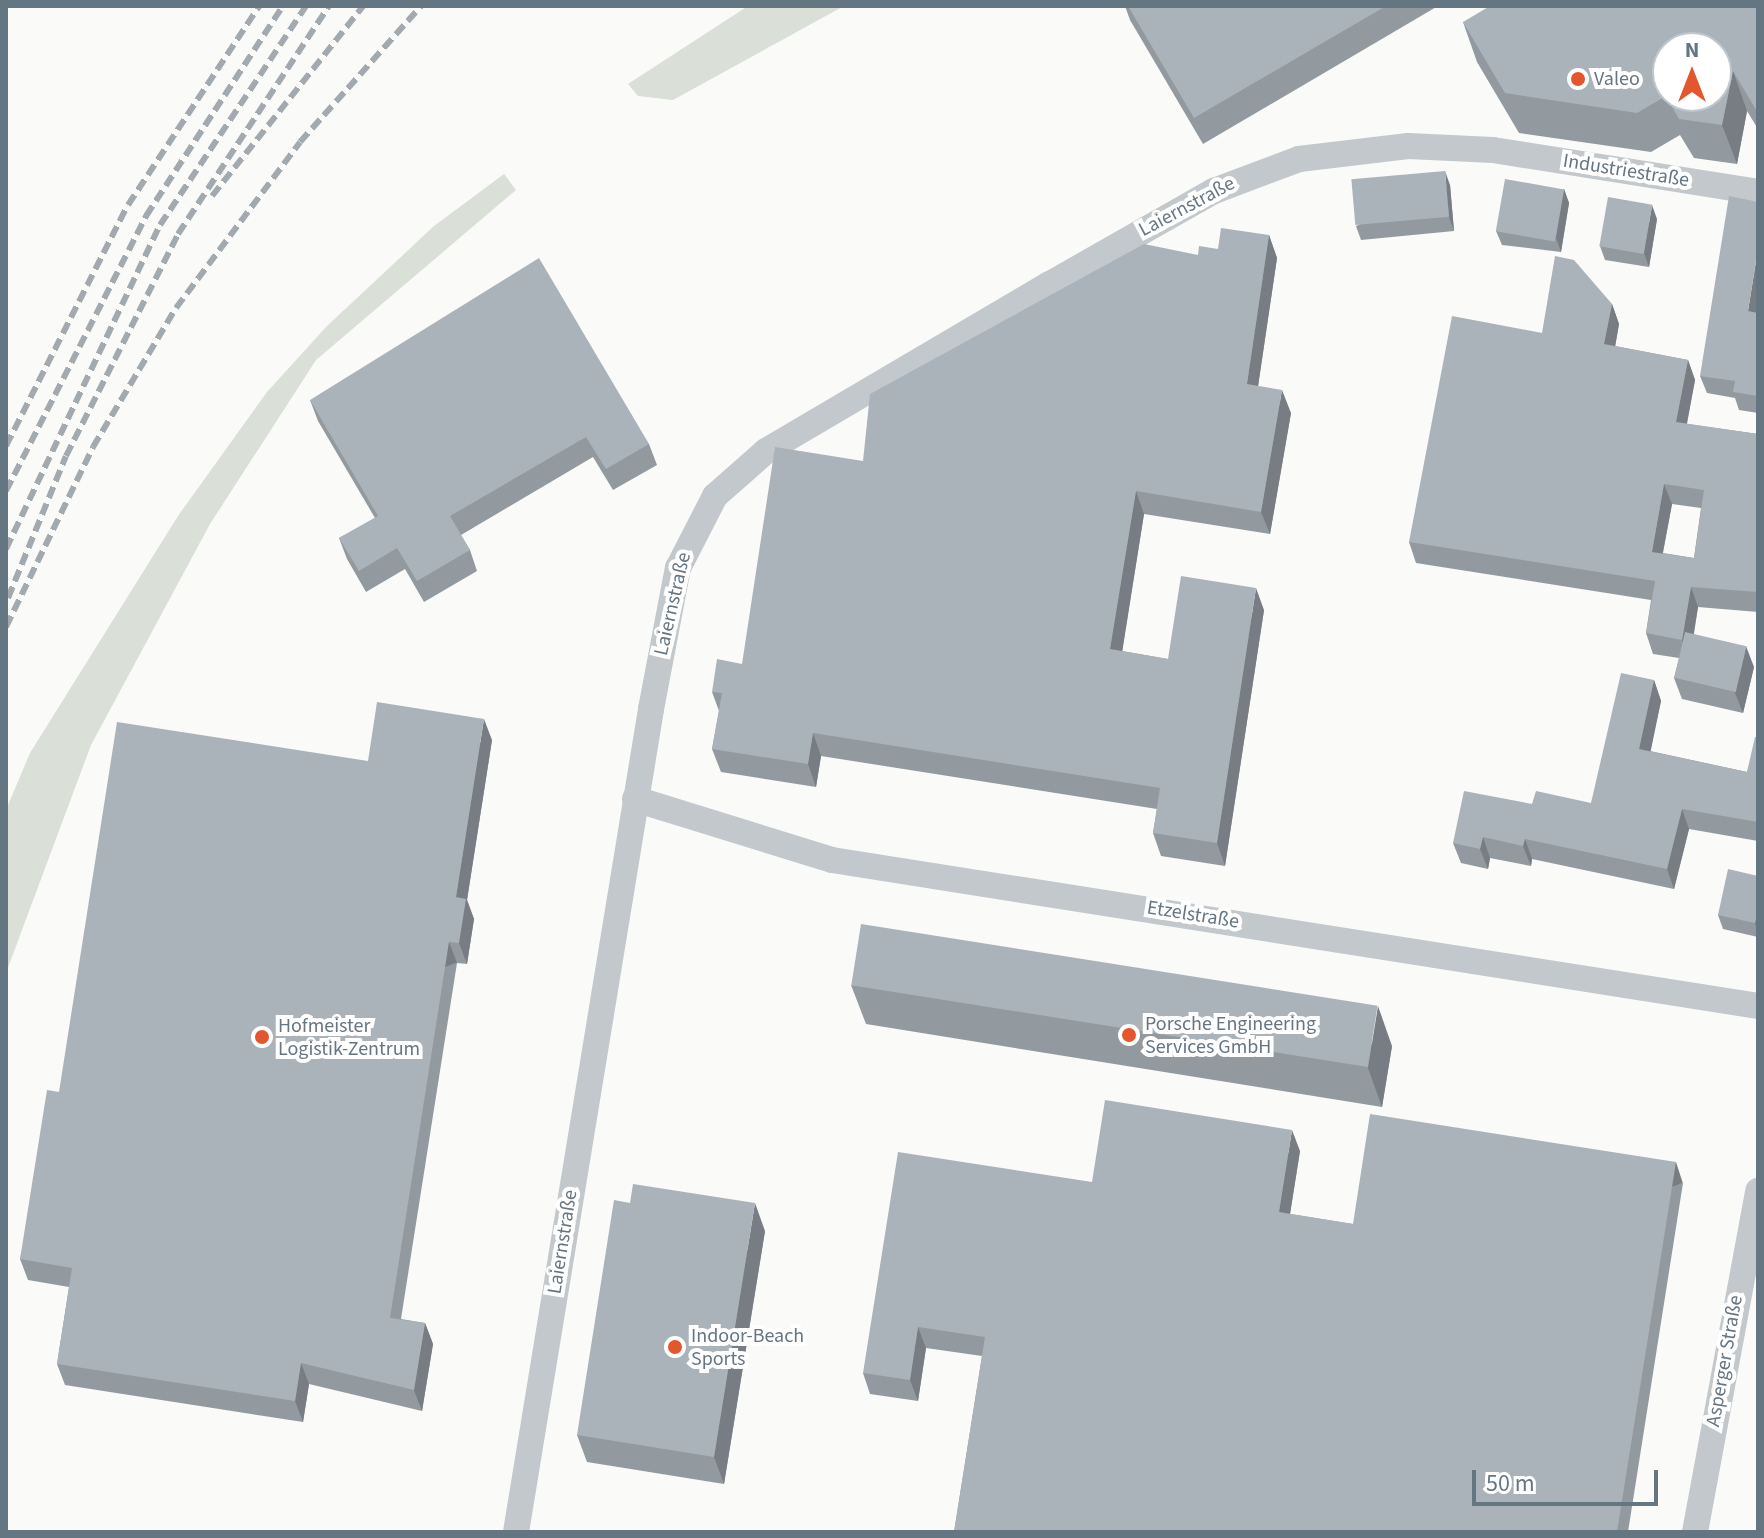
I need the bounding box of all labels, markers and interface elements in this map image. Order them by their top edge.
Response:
north arrow [1652,32,1732,112]
text: N [1685,34,1699,66]
place label: Valeo [1594,67,1640,91]
marker: Valeo [1569,70,1587,88]
street label: Industriestraße [1561,149,1691,193]
street label: Laiernstraße [1135,172,1239,242]
street label: Laiernstraße [649,550,697,658]
street label: Etzelstraße [1145,896,1241,934]
place label: Porsche Engineering Services GmbH [1145,1012,1316,1059]
place label: Hofmeister Logistik-Zentrum [278,1014,420,1061]
marker: Porsche Engineering Services GmbH [1120,1026,1138,1044]
marker: Hofmeister Logistik-Zentrum [253,1028,271,1046]
street label: Laiernstraße [543,1188,583,1296]
street label: Asperger Straße [1702,1293,1748,1429]
place label: Indoor-Beach Sports [691,1324,804,1371]
marker: Indoor-Beach Sports [666,1338,684,1356]
scale bar [1476,1454,1662,1504]
text: 50 m [1486,1466,1535,1501]

